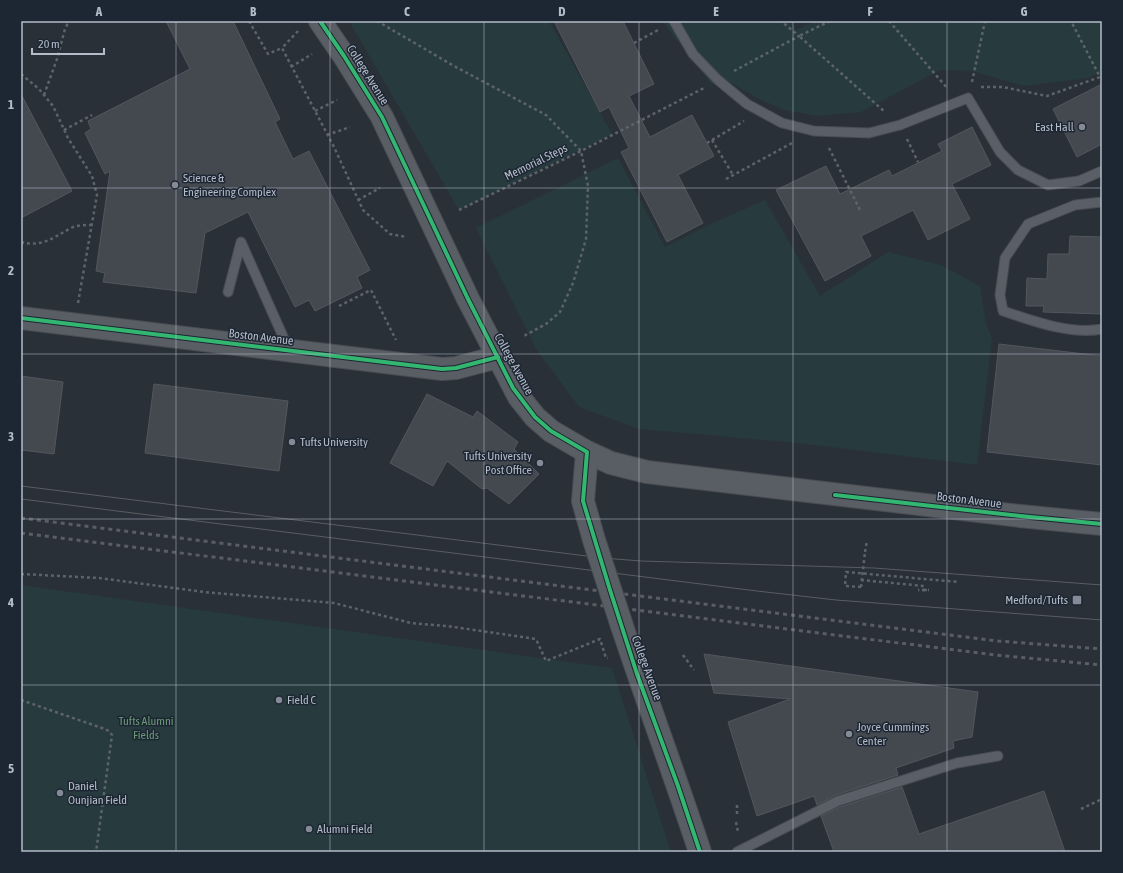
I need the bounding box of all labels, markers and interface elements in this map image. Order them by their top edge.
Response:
text: A [95,4,103,19]
text: B [250,4,257,19]
text: C [404,4,410,19]
text: D [558,4,566,19]
text: E [713,4,719,19]
text: F [867,4,873,19]
text: G [1021,4,1028,19]
scale bar [32,30,104,56]
text: 20 m [38,37,60,51]
street label: College Avenue [344,42,392,108]
text: 1 [8,97,14,112]
place label: East Hall [1035,120,1075,134]
marker: East Hall [1077,122,1087,132]
street label: Memorial Steps [502,141,570,183]
place label: Science & Engineering Complex [183,171,276,199]
marker: Science & Engineering Complex [170,180,180,190]
text: 2 [8,263,14,278]
street label: Boston Avenue [228,326,294,348]
street label: College Avenue [491,331,537,397]
text: 3 [8,429,14,444]
place label: Tufts University [300,435,368,449]
marker: Tufts University [287,437,297,447]
place label: Tufts University Post Office [464,449,532,477]
marker: Tufts University Post Office [535,458,545,468]
street label: Boston Avenue [936,489,1002,511]
place label: Medford/Tufts [1005,593,1068,607]
marker: Medford/Tufts [1071,594,1083,606]
text: 4 [7,595,14,610]
street label: College Avenue [629,634,665,702]
place label: Field C [287,693,316,707]
marker: Field C [274,695,284,705]
park label: Tufts Alumni Fields [118,714,174,742]
place label: Joyce Cummings Center [857,720,929,748]
marker: Joyce Cummings Center [844,729,854,739]
text: 5 [8,761,14,776]
place label: Daniel Ounjian Field [68,779,127,807]
marker: Daniel Ounjian Field [55,788,65,798]
place label: Alumni Field [317,822,373,836]
marker: Alumni Field [304,824,314,834]

